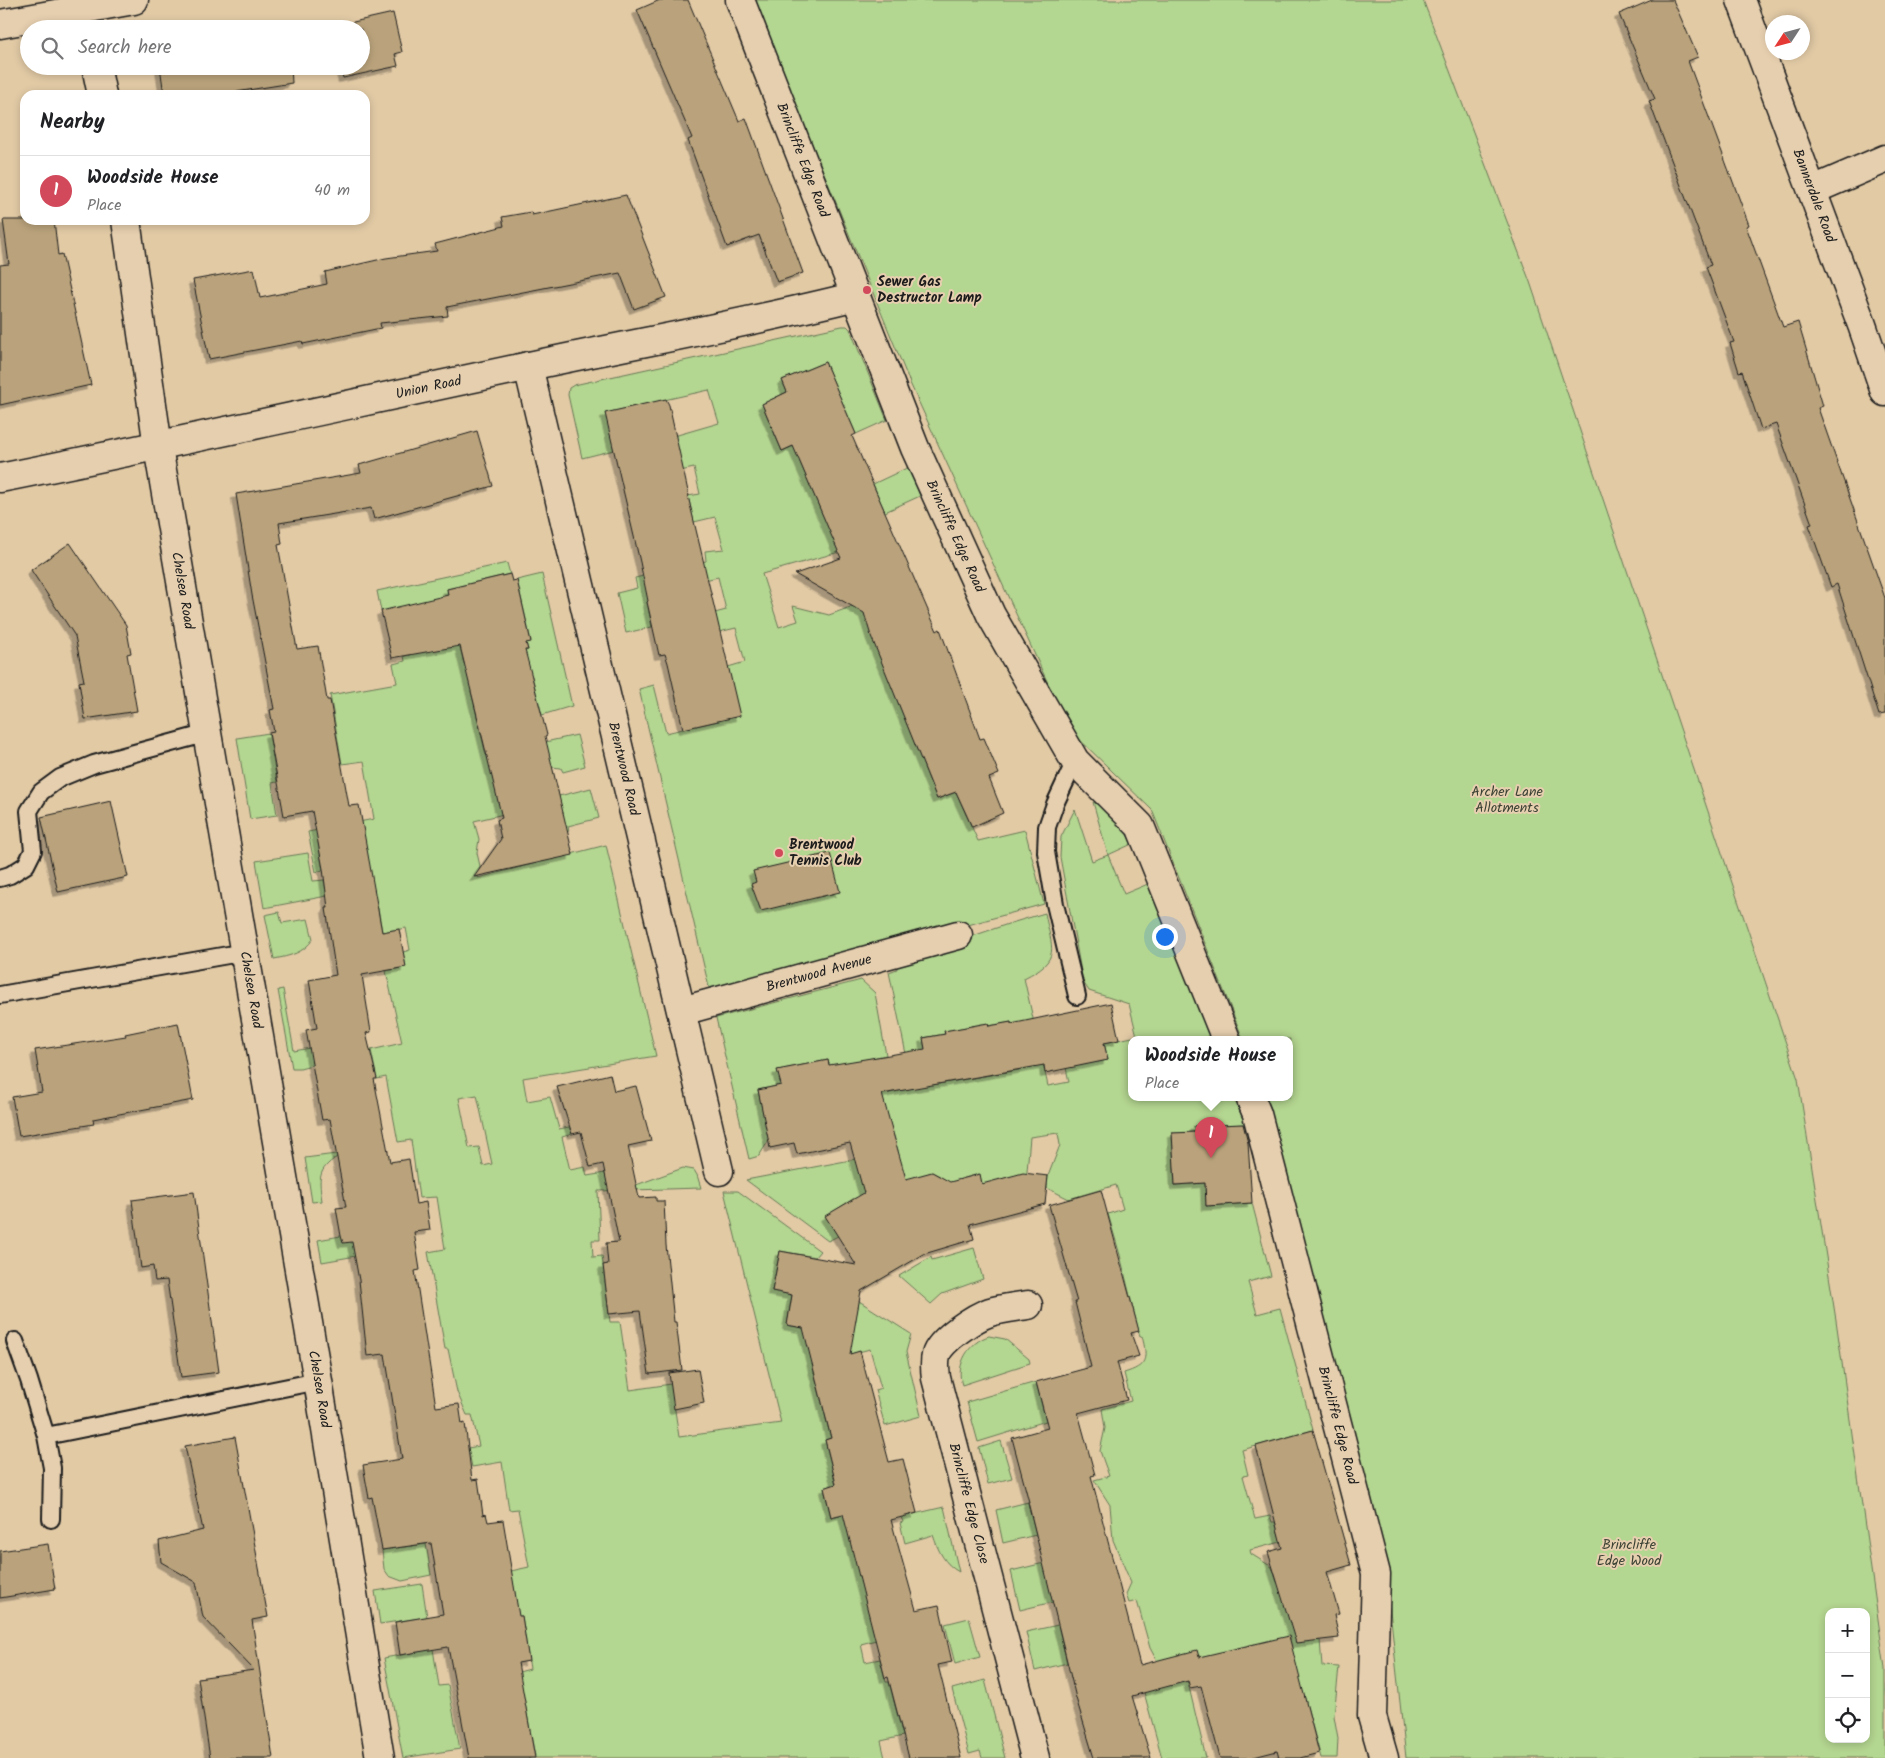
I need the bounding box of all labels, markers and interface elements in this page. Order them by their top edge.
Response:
north arrow [1765,15,1810,60]
search box [20,20,370,75]
text: Search here [78,33,172,63]
icon: search [38,34,66,62]
street label: Brincliffe Edge Road [770,99,835,222]
text: Nearby [40,106,105,139]
street label: Bannerdale Road [1786,146,1842,247]
text: Woodside House [87,163,219,193]
text: 1 [54,178,58,203]
text: 40 m [314,178,350,203]
text: Place [87,193,121,218]
place label: Sewer Gas Destructor Lamp [877,271,982,309]
marker: Sewer Gas Destructor Lamp [861,284,873,296]
street label: Union Road [394,370,464,405]
street label: Brincliffe Edge Road [920,476,991,597]
street label: Chelsea Road [165,550,200,632]
street label: Brentwood Road [602,720,646,819]
park label: Archer Lane Allotments [1471,781,1543,819]
place label: Brentwood Tennis Club [789,834,862,872]
marker: Brentwood Tennis Club [773,847,785,859]
your location [1152,924,1178,950]
street label: Brentwood Avenue [764,948,875,998]
street label: Chelsea Road [234,949,269,1031]
popup [1128,1036,1293,1101]
text: Woodside House [1145,1041,1276,1071]
text: Place [1145,1071,1179,1096]
pin: 1 [1195,1117,1227,1158]
street label: Chelsea Road [302,1349,337,1430]
street label: Brincliffe Edge Road [1312,1364,1364,1488]
street label: Brincliffe Edge Close [942,1441,995,1567]
park label: Brincliffe Edge Wood [1597,1534,1662,1572]
map controls [1825,1608,1870,1743]
button: + [1825,1608,1870,1653]
button: − [1825,1653,1870,1698]
button: locate [1825,1698,1870,1743]

